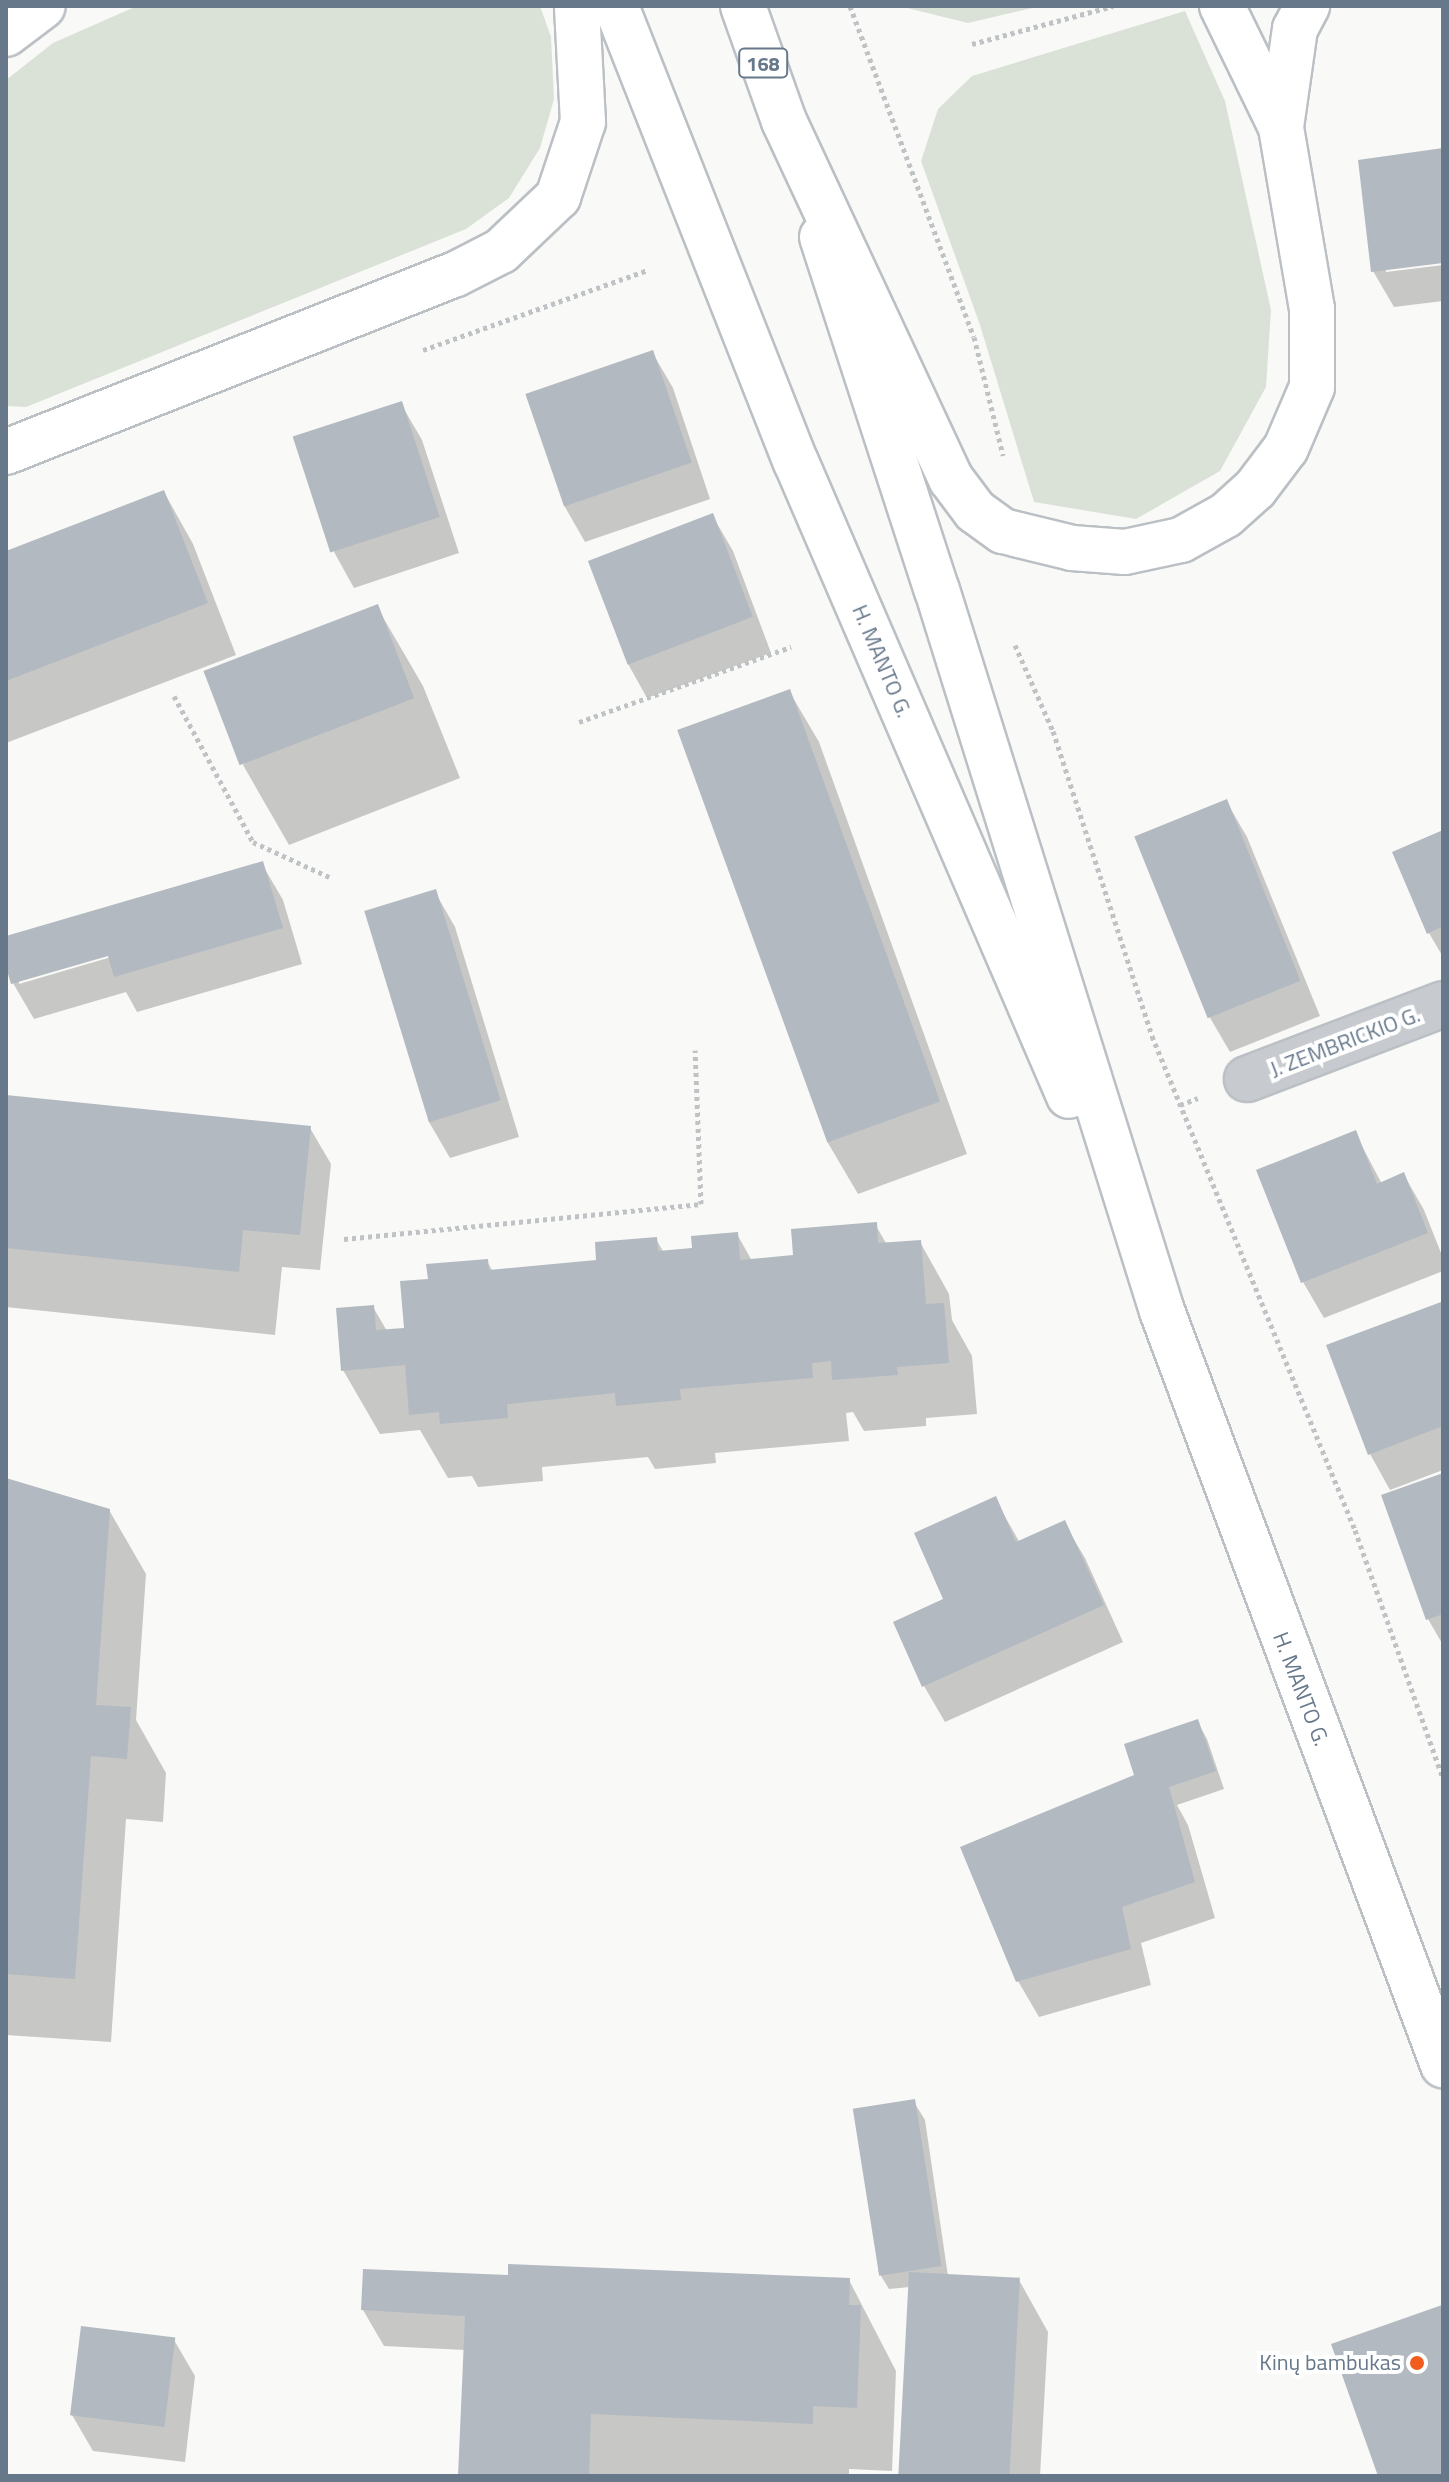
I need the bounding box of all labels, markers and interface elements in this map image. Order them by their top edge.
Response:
road number: 168 [737,47,789,79]
street label: H. MANTO G. [846,601,918,721]
street label: J. ZEMBRICKIO G. [1266,1001,1424,1083]
street label: H. MANTO G. [1267,1628,1335,1750]
place label: Kinų bambukas [1259,2350,1401,2376]
marker: Kinų bambukas [1408,2354,1426,2372]

